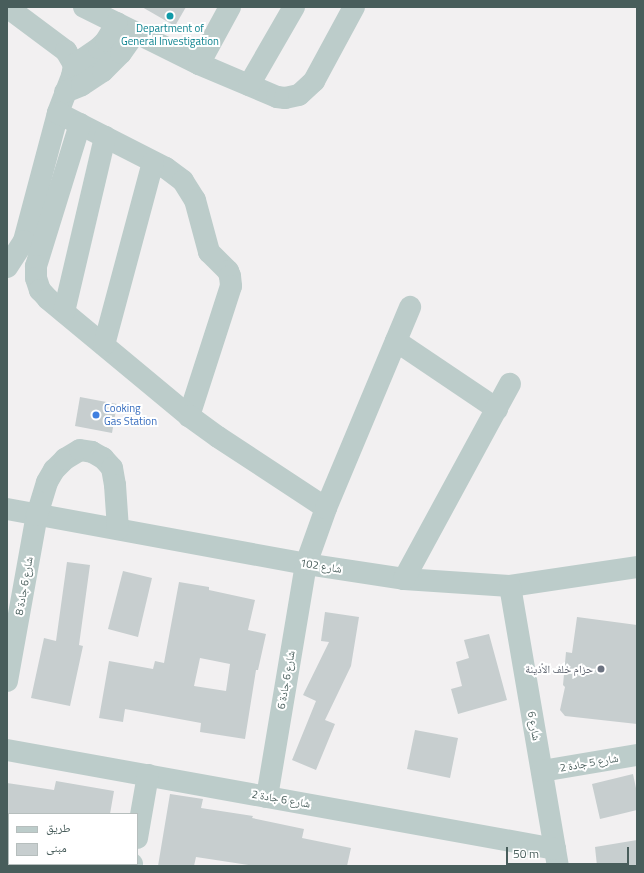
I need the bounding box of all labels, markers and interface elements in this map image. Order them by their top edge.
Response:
marker: Department of General Investigation [165,11,175,21]
place label: Department of General Investigation [121,22,219,48]
place label: Cooking Gas Station [104,402,157,428]
marker: Cooking Gas Station [91,410,101,420]
street label: شارع 6 جادة 8 [12,556,36,616]
street label: شارع 102 [299,556,343,576]
street label: شارع 6 جادة 6 [274,650,298,710]
place label: حزام خلف الأذينة [525,662,593,676]
marker: حزام خلف الأذينة [596,664,606,674]
street label: شارع 6 [525,710,543,742]
street label: شارع 5 جادة 2 [559,751,619,775]
street label: شارع 6 جادة 2 [251,787,311,811]
legend [8,813,138,865]
text: طريق [46,818,71,837]
text: مبنى [46,838,67,857]
scale bar [508,839,631,865]
text: 50 m [513,844,539,863]

